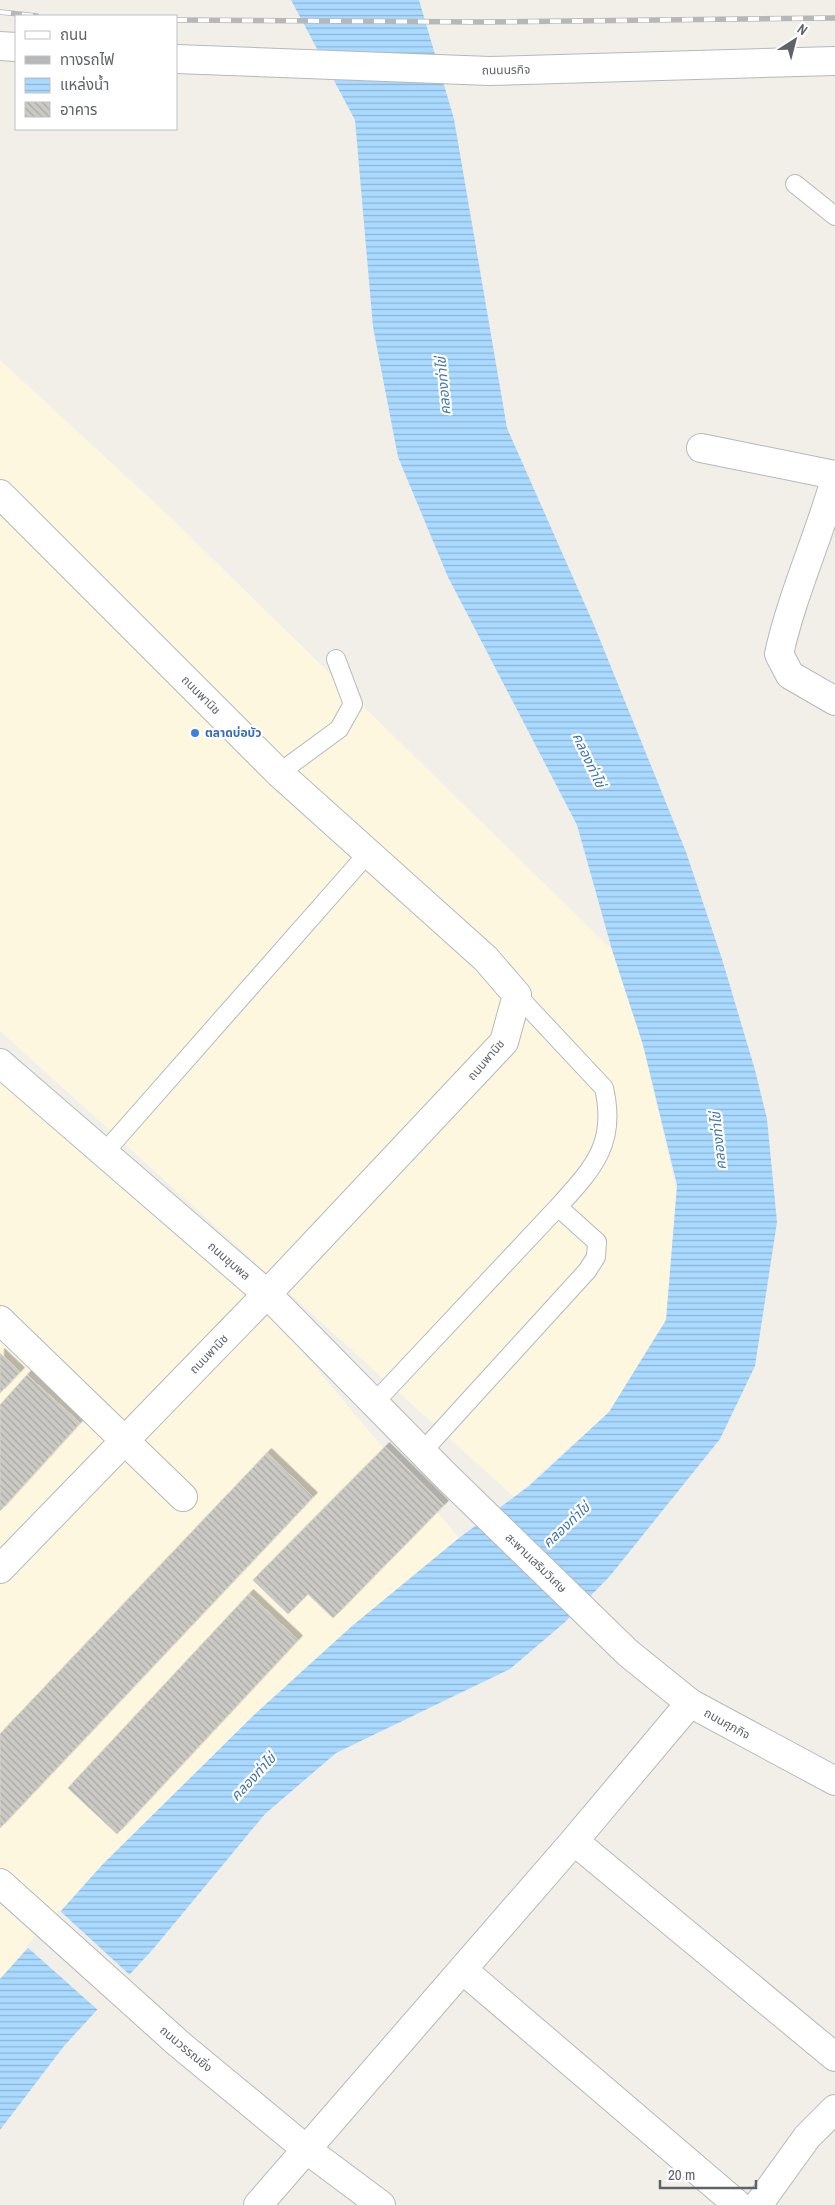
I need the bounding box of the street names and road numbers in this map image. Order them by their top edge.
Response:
street label: ถนนนรกิจ [481,62,531,78]
street label: ถนนพานิช [178,672,224,718]
street label: ถนนพานิช [464,1036,508,1084]
street label: ถนนชุมพล [204,1238,254,1284]
street label: ถนนพานิช [186,1331,232,1377]
street label: สะพานเสริมวิเศษ [502,1530,570,1597]
street label: ถนนศุภกิจ [701,1705,753,1743]
street label: ถนนวรรณยิ่ง [156,2022,216,2076]

